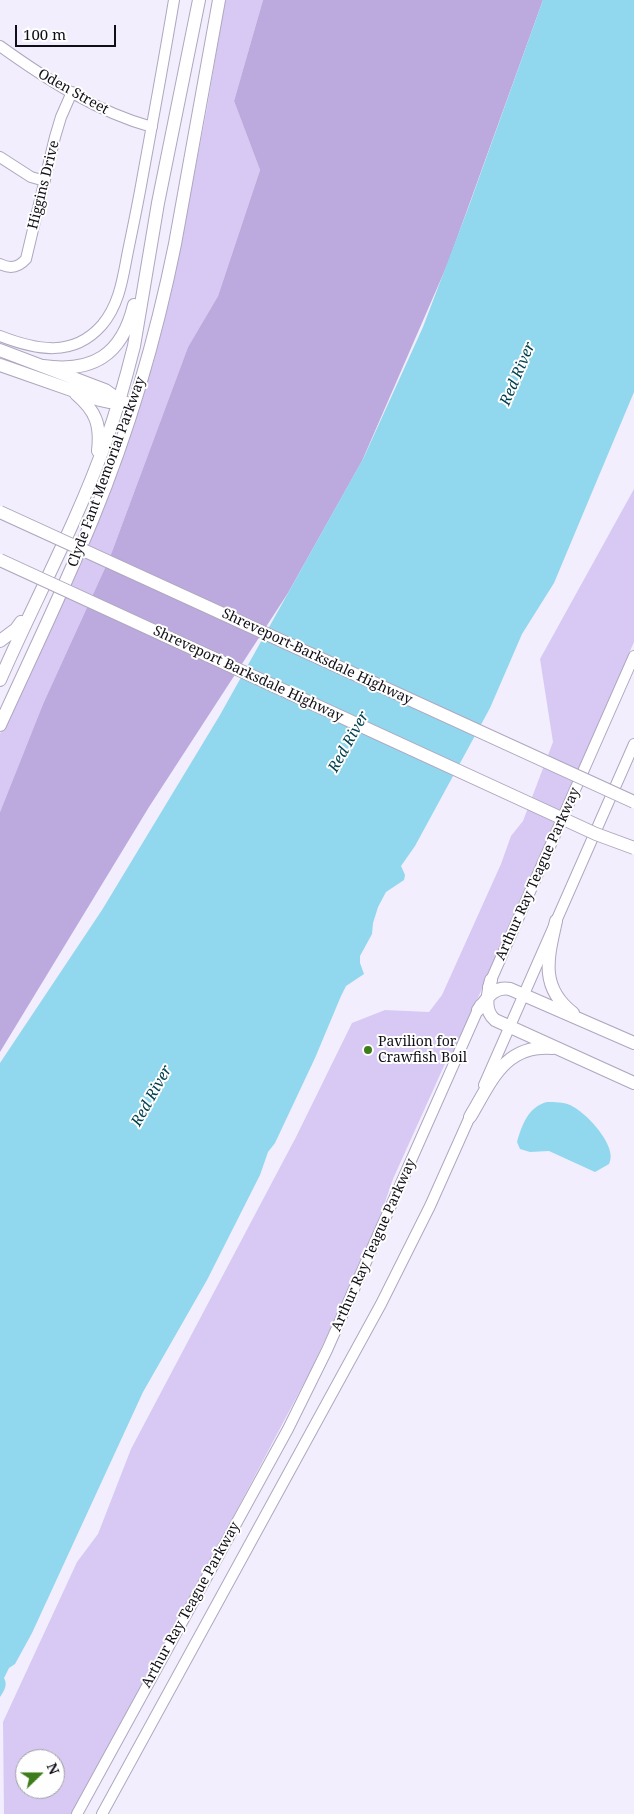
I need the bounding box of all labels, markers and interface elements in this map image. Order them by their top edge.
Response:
scale bar [18,15,119,47]
text: 100 m [23,24,66,44]
street label: Oden Street [35,66,111,118]
street label: Higgins Drive [25,139,63,231]
water label: Red River [497,340,539,408]
street label: Clyde Fant Memorial Parkway [65,375,149,569]
street label: Shreveport-Barksdale Highway [219,605,415,709]
street label: Shreveport Barksdale Highway [150,623,346,725]
water label: Red River [325,708,373,776]
street label: Arthur Ray Teague Parkway [492,785,584,963]
place label: Pavilion for Crawfish Boil [378,1034,467,1066]
marker: Pavilion for Crawfish Boil [362,1044,374,1056]
water label: Red River [128,1062,176,1130]
street label: Arthur Ray Teague Parkway [328,1156,420,1334]
street label: Arthur Ray Teague Parkway [138,1519,244,1691]
north arrow [15,1749,65,1799]
text: N [43,1760,64,1777]

